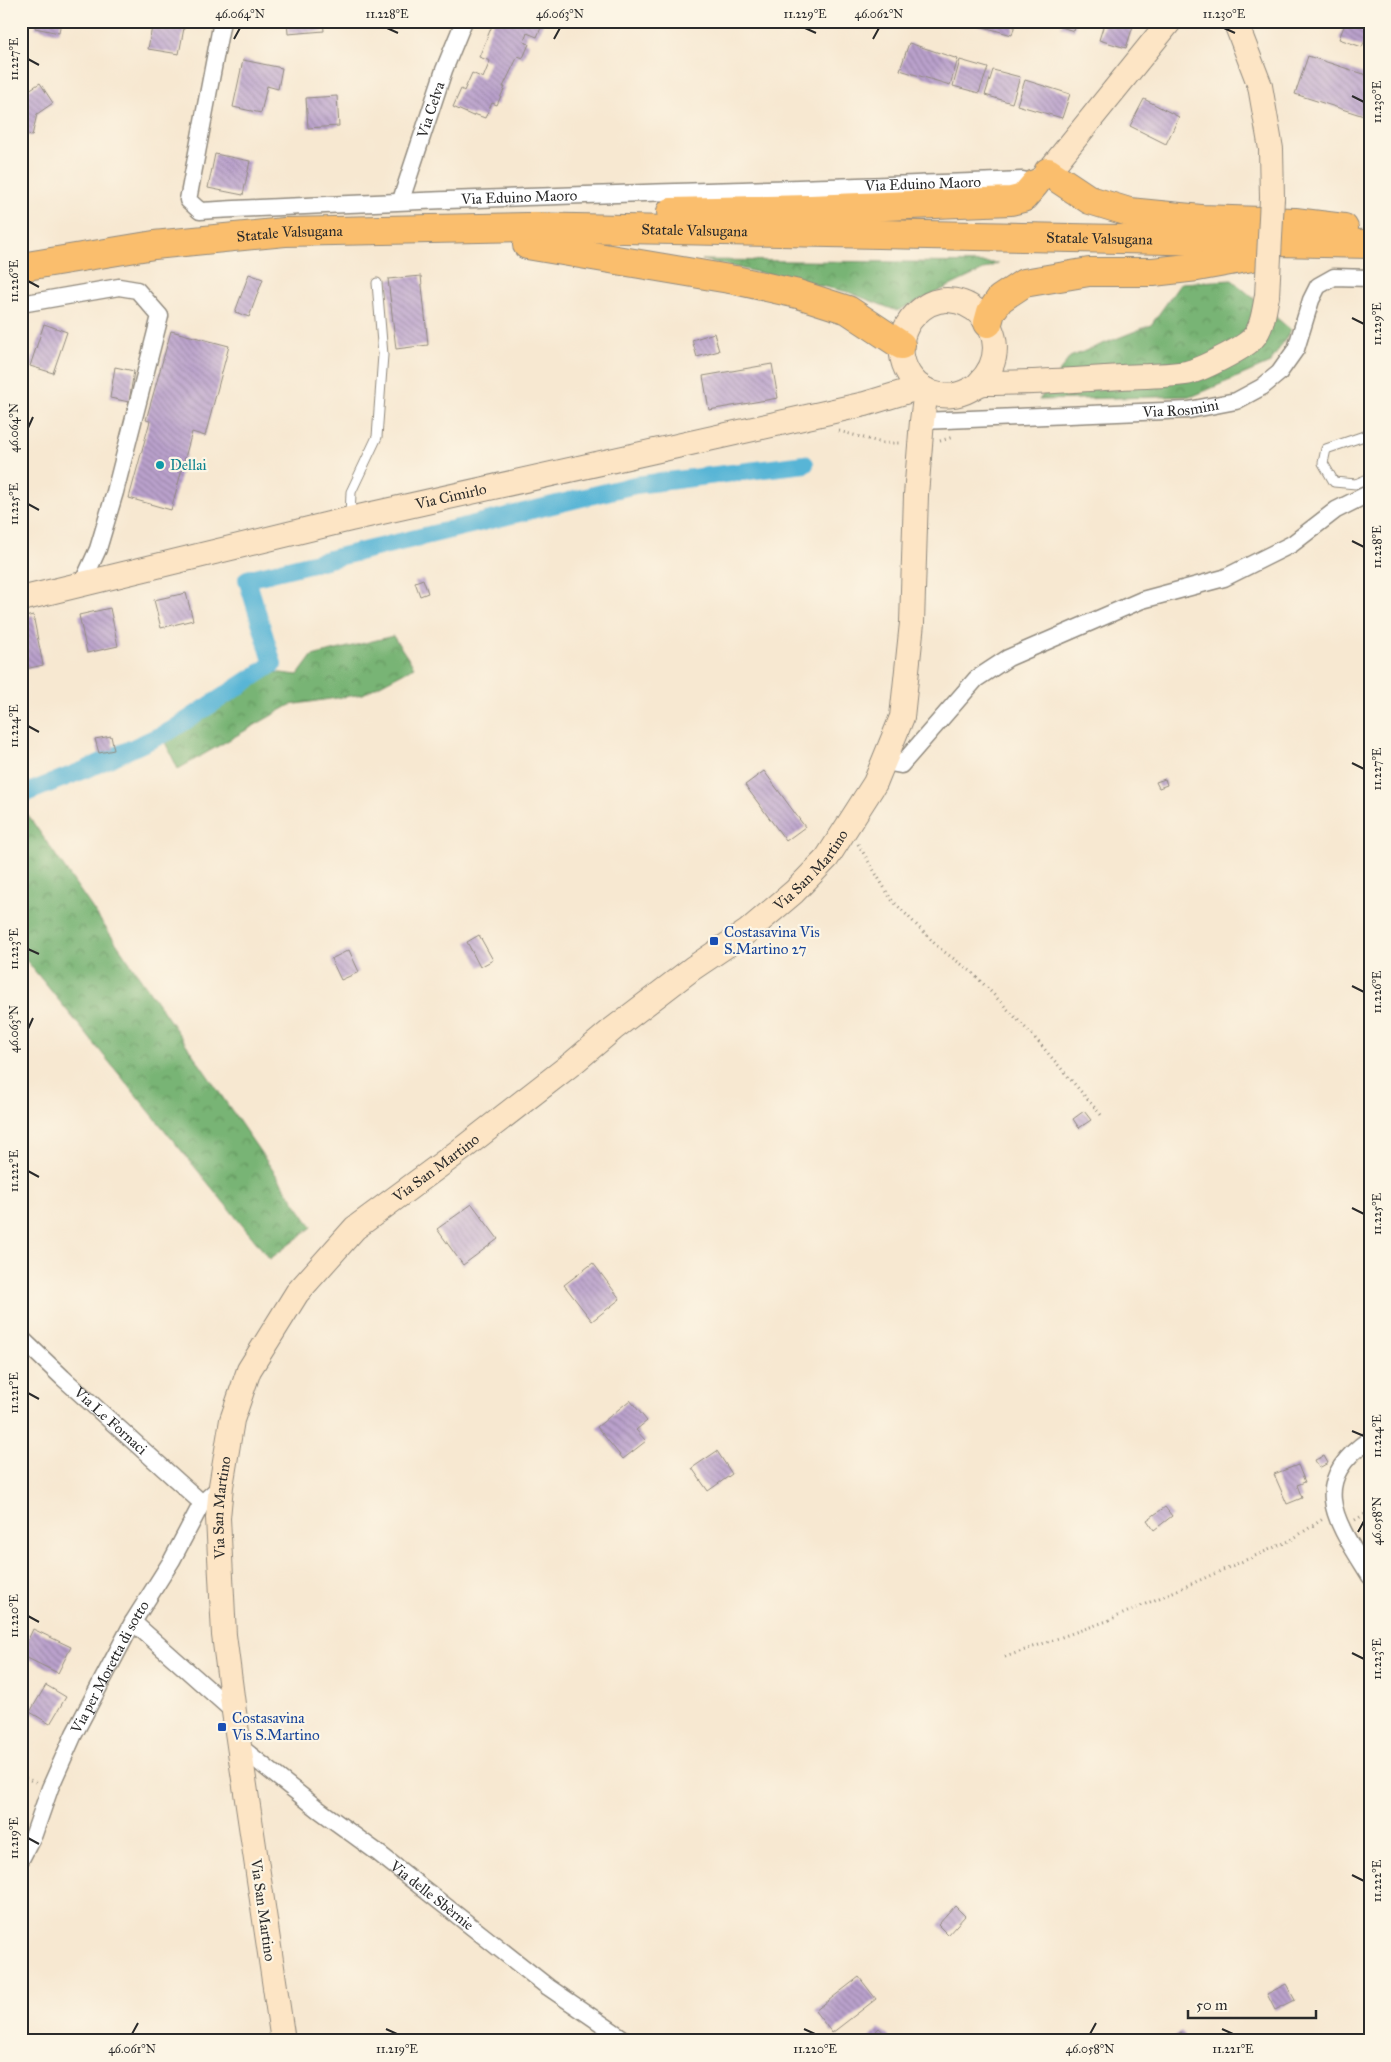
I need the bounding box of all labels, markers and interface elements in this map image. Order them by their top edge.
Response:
text: 46.064°N [215,7,265,21]
text: 11.228°E [365,7,409,21]
text: 46.063°N [536,7,584,21]
text: 11.229°E [783,7,827,21]
text: 46.062°N [855,7,903,21]
text: 11.230°E [1203,7,1246,21]
text: 11.227°E [7,37,21,80]
street label: Via Celva [413,79,449,141]
text: 11.230°E [1370,80,1384,123]
street label: Via Eduino Maoro [864,173,982,195]
street label: Via Eduino Maoro [460,186,578,208]
street label: Statale Valsugana [641,220,749,240]
street label: Statale Valsugana [236,222,344,246]
street label: Statale Valsugana [1046,228,1153,249]
text: 11.226°E [7,259,21,302]
text: 11.229°E [1370,302,1384,346]
street label: Via Rosmini [1141,395,1220,421]
text: 46.064°N [7,403,21,453]
place label: Dellai [170,456,207,474]
marker: Dellai [154,459,166,471]
street label: Via Cimirlo [413,480,489,513]
text: 11.225°E [7,482,21,525]
text: 11.228°E [1370,525,1384,569]
text: 11.224°E [7,704,21,748]
text: 11.227°E [1370,747,1384,790]
street label: Via San Martino [769,826,852,915]
place label: Costasavina Vis S.Martino 27 [724,923,820,958]
text: 11.223°E [7,928,21,970]
marker: Costasavina Vis S.Martino 27 [708,935,720,947]
text: 11.226°E [1370,970,1384,1013]
text: 46.063°N [7,1005,21,1053]
street label: Via San Martino [388,1130,483,1207]
text: 11.222°E [7,1149,21,1192]
text: 11.225°E [1370,1192,1384,1235]
text: 11.221°E [7,1372,21,1414]
street label: Via Le Fornaci [69,1383,151,1458]
text: 11.224°E [1370,1414,1384,1458]
street label: Via San Martino [209,1455,235,1560]
text: 46.058°N [1370,1497,1384,1545]
text: 11.220°E [7,1594,21,1638]
street label: Via per Moretta di sotto [67,1597,153,1737]
text: 11.223°E [1370,1638,1384,1680]
place label: Costasavina Vis S.Martino [231,1709,320,1744]
marker: Costasavina Vis S.Martino [216,1721,228,1733]
text: 11.219°E [7,1817,21,1859]
street label: Via delle Sbèrnie [386,1856,477,1934]
street label: Via San Martino [247,1857,279,1963]
text: 11.222°E [1370,1859,1384,1902]
scale bar [1188,1987,1316,2019]
text: 50 m [1196,1996,1228,2014]
text: 46.061°N [108,2042,156,2056]
text: 11.219°E [376,2042,418,2056]
text: 11.220°E [793,2042,837,2056]
text: 46.058°N [1066,2042,1114,2056]
text: 11.221°E [1212,2042,1254,2056]

